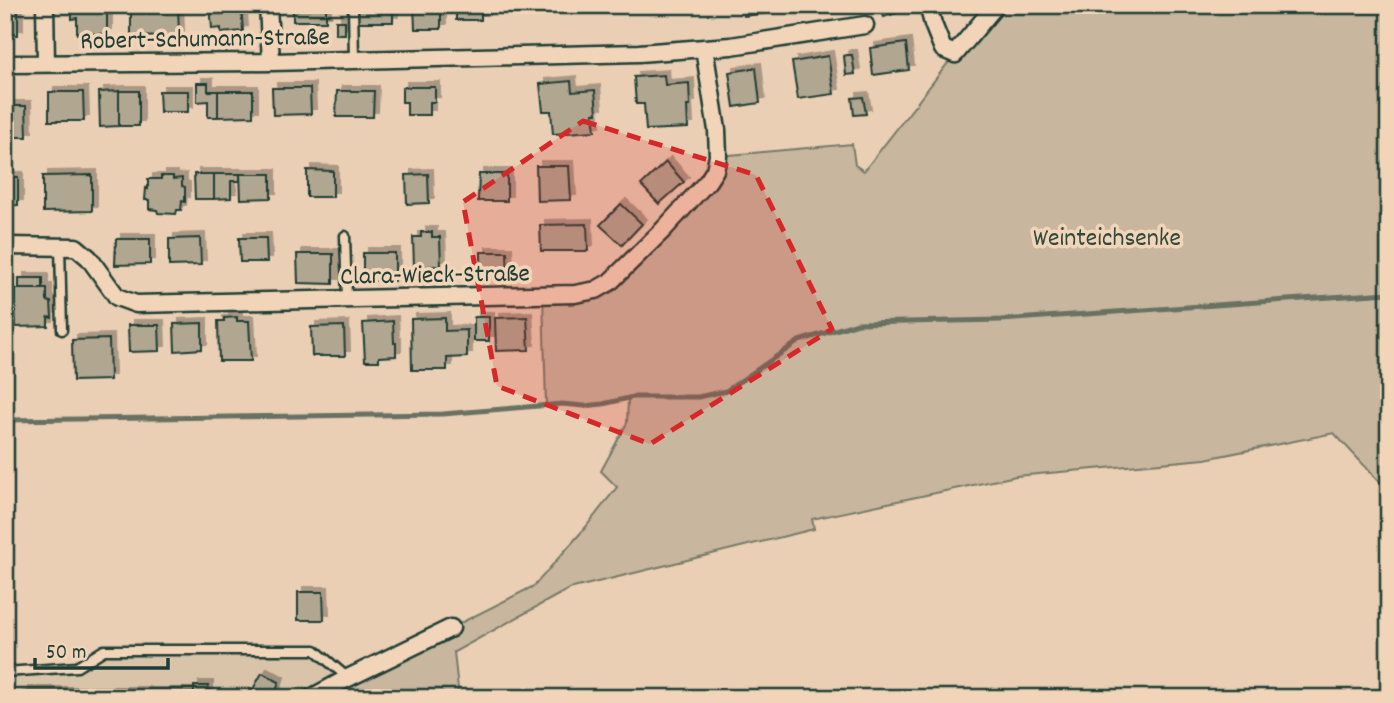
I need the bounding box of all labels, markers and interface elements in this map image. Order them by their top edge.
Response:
street label: Robert-Schumann-Straße [80,20,330,61]
park label: Weinteichsenke [1033,221,1181,258]
street label: Clara-Wieck-Straße [340,256,530,297]
scale bar [35,626,168,670]
text: 50 m [46,639,86,669]

